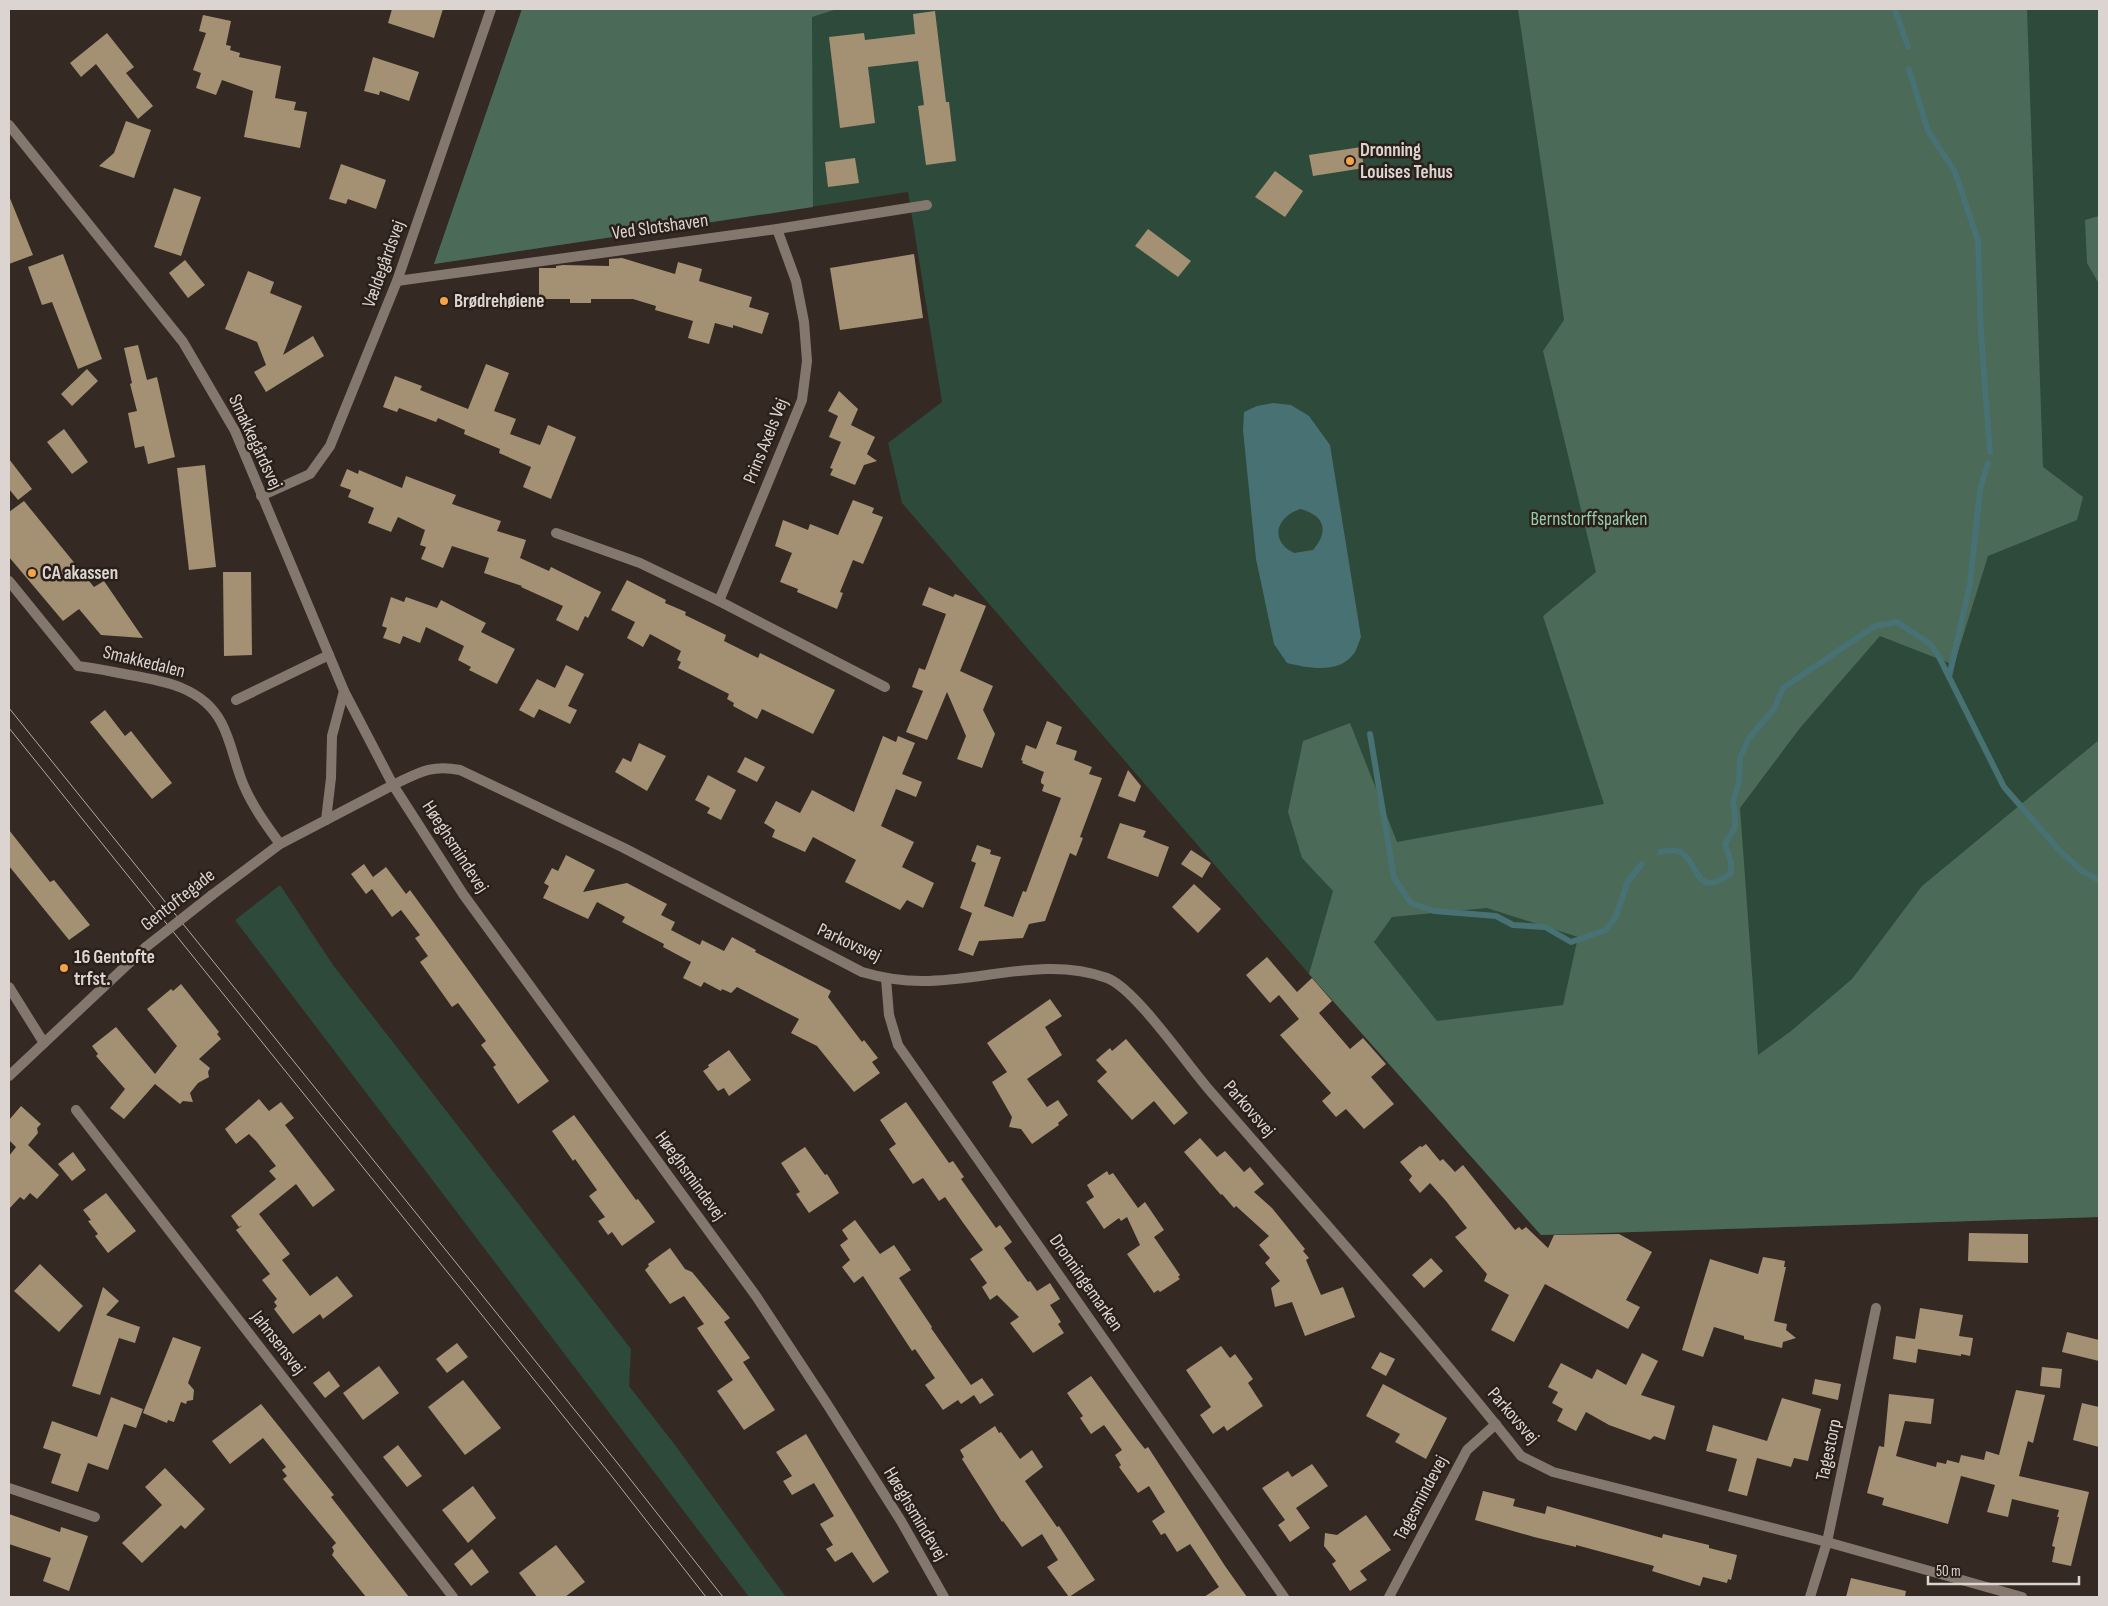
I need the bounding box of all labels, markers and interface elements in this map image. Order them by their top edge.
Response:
place label: Dronning Louises Tehus [1360,139,1453,184]
marker: Dronning Louises Tehus [1344,155,1356,167]
street label: Ved Slotshaven [610,209,710,245]
street label: Vældegårdsvej [358,217,410,311]
place label: Brødrehøiene [454,290,544,313]
marker: Brødrehøiene [438,295,450,307]
street label: Smakkegårdsvej [223,391,287,493]
street label: Prins Axels Vej [738,395,794,487]
park label: Bernstorffsparken [1531,508,1647,531]
place label: CA akassen [42,562,118,585]
marker: CA akassen [26,567,38,579]
street label: Smakkedalen [100,641,188,683]
street label: Høeghsmindevej [417,797,493,897]
street label: Gentoftegade [136,864,220,936]
street label: Parkovsvej [814,918,884,968]
place label: 16 Gentofte trfst. [74,946,155,991]
marker: 16 Gentofte trfst. [58,962,70,974]
street label: Parkovsvej [1218,1076,1280,1142]
street label: Høeghsmindevej [650,1127,730,1225]
street label: Dronningemarken [1044,1230,1128,1336]
street label: Jahnsensvej [245,1306,310,1380]
street label: Parkovsvej [1482,1383,1544,1449]
street label: Tagestorp [1811,1417,1847,1483]
street label: Tagesmindevej [1389,1451,1453,1545]
street label: Høeghsmindevej [878,1463,952,1565]
scale bar [1928,1554,2079,1586]
text: 50 m [1936,1562,1961,1581]

